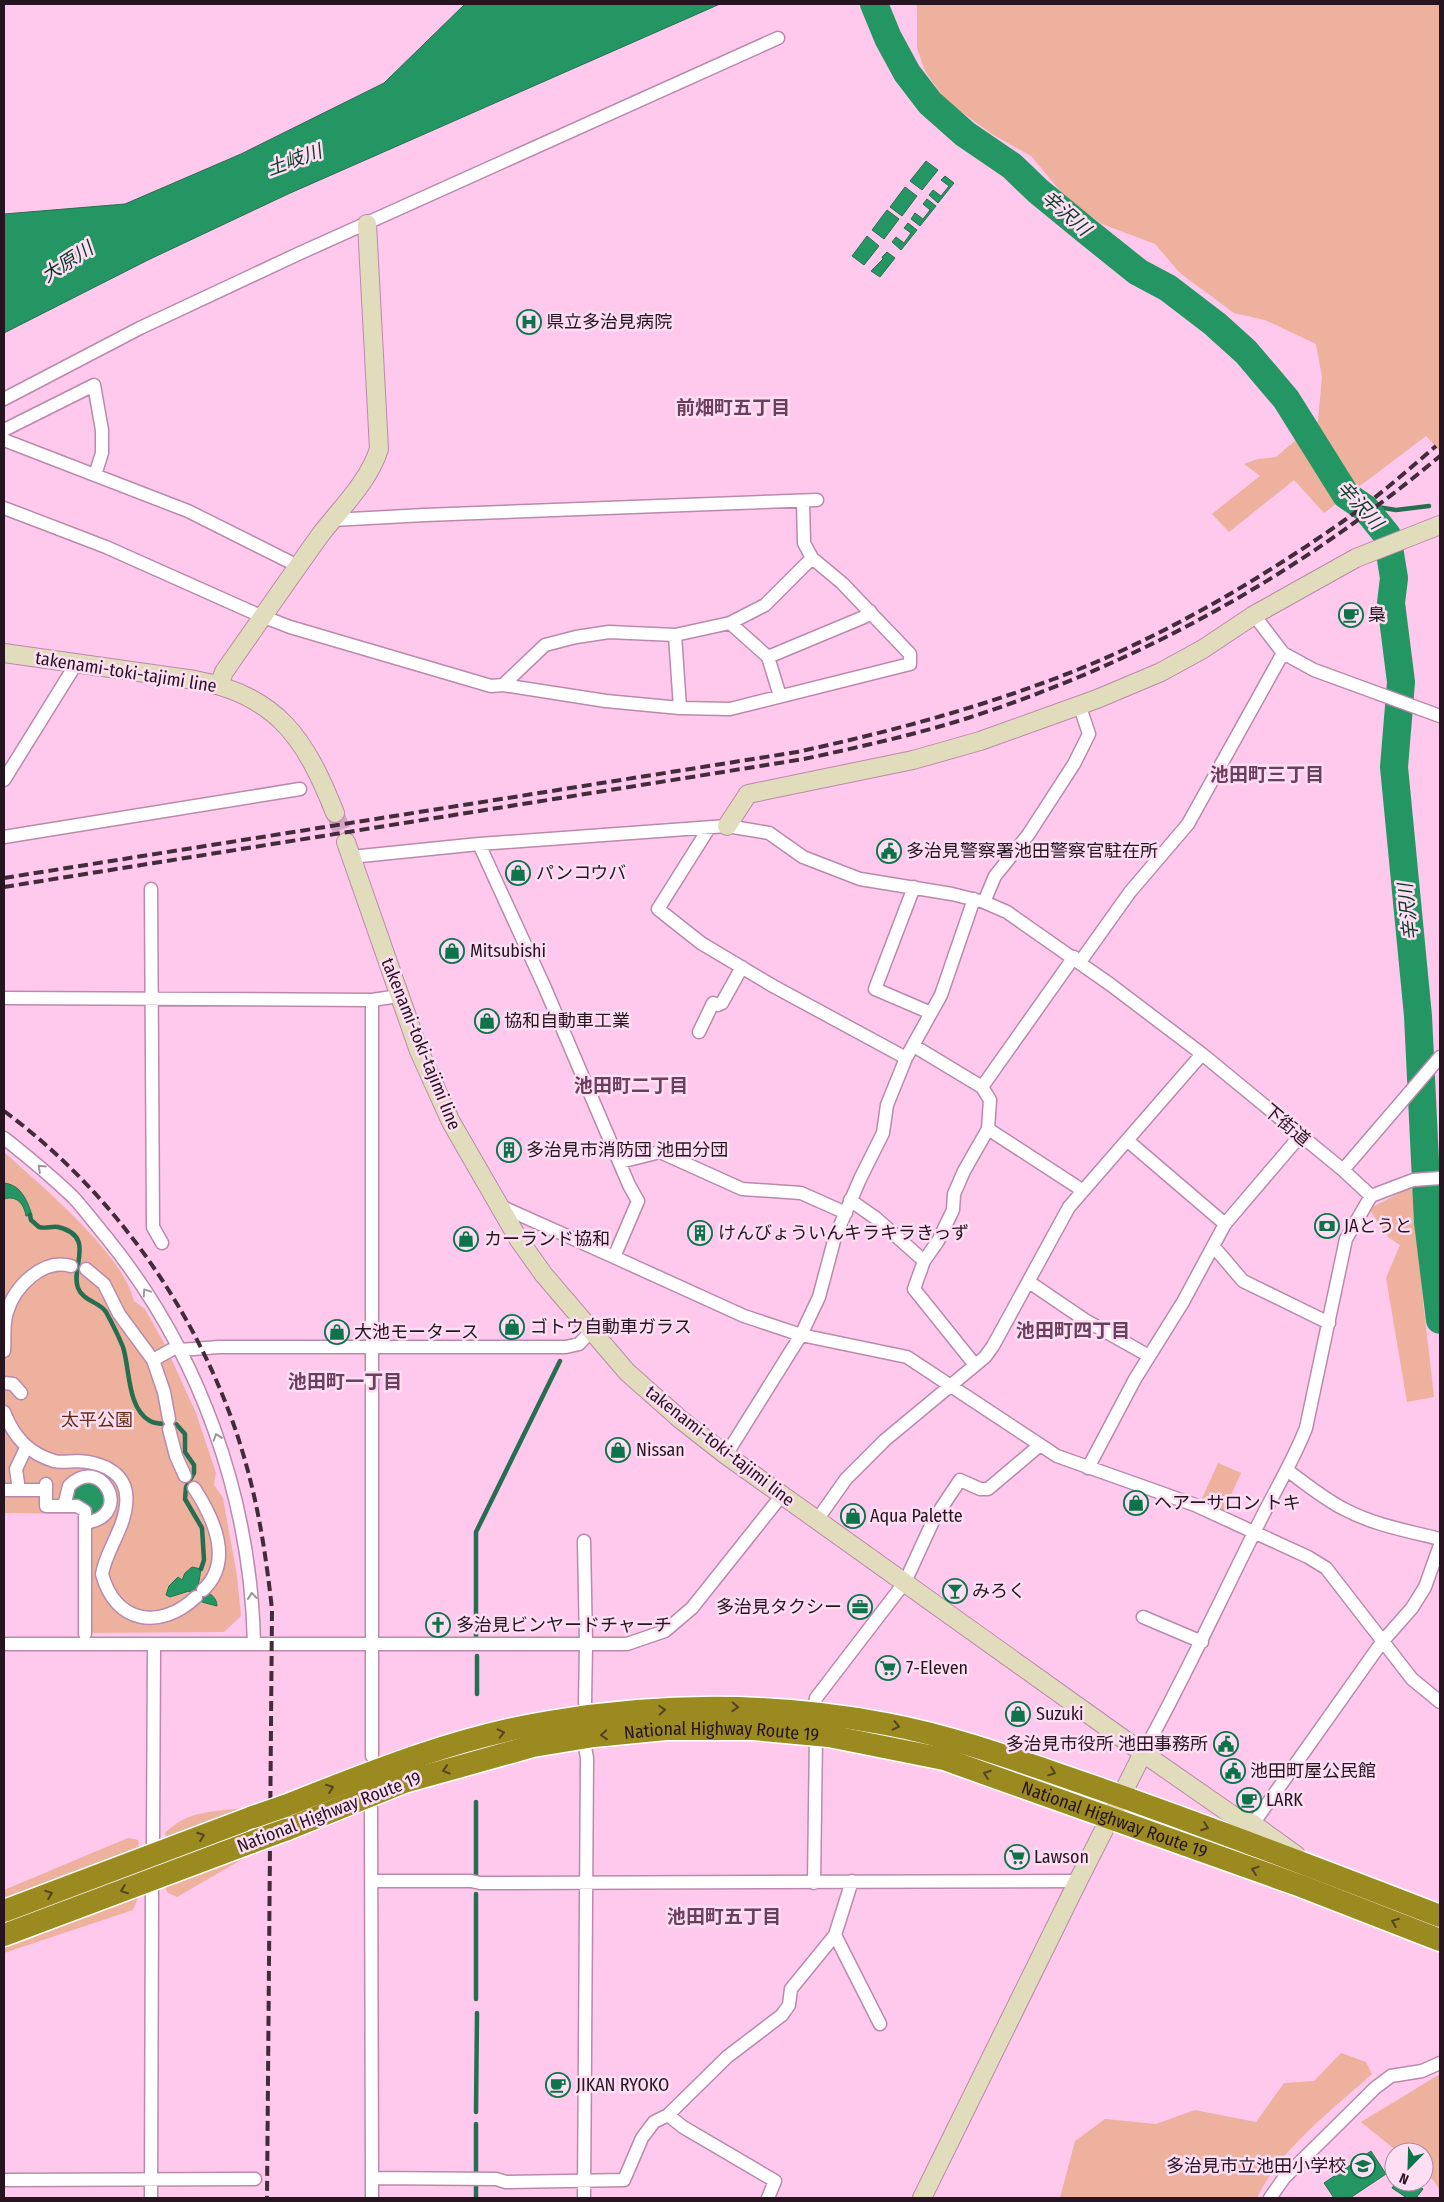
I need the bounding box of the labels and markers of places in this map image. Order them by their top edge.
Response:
hospital icon: 県立多治見病院 [516,309,542,335]
place label: 県立多治見病院 [546,311,672,333]
cafe icon: 梟 [1338,602,1364,628]
place label: 梟 [1368,604,1386,626]
public building icon: 多治見警察署池田警察官駐在所 [876,838,902,864]
place label: 多治見警察署池田警察官駐在所 [906,840,1158,862]
shop icon: パンコウバ [505,860,531,886]
place label: パンコウバ [536,862,626,884]
shop icon: Mitsubishi [439,938,465,964]
place label: Mitsubishi [470,940,546,962]
shop icon: 協和自動車工業 [474,1008,500,1034]
place label: 協和自動車工業 [504,1010,630,1032]
building icon: 多治見市消防団 池田分団 [496,1137,522,1163]
place label: 多治見市消防団 池田分団 [526,1139,728,1161]
bank icon: JAとうと [1314,1213,1340,1239]
place label: JAとうと [1344,1215,1412,1237]
building icon: けんびょういんキラキラきっず [687,1220,713,1246]
place label: けんびょういんキラキラきっず [718,1222,969,1244]
shop icon: カーランド協和 [453,1226,479,1252]
place label: カーランド協和 [484,1228,610,1250]
shop icon: ゴトウ自動車ガラス [499,1314,525,1340]
place label: ゴトウ自動車ガラス [530,1316,692,1338]
shop icon: 大池モータース [324,1319,350,1345]
place label: 大池モータース [354,1321,479,1343]
shop icon: Nissan [605,1437,631,1463]
place label: Nissan [636,1439,685,1461]
shop icon: ヘアーサロン トキ [1123,1490,1149,1516]
place label: ヘアーサロン トキ [1154,1492,1301,1514]
shop icon: Aqua Palette [840,1503,866,1529]
place label: Aqua Palette [870,1505,963,1527]
bar icon: みろく [942,1578,968,1604]
place label: みろく [972,1580,1026,1602]
office icon: 多治見タクシー [847,1594,873,1620]
place label: 多治見タクシー [716,1596,842,1618]
church icon: 多治見ビンヤードチャーチ [425,1612,451,1638]
place label: 多治見ビンヤードチャーチ [456,1614,672,1636]
supermarket icon: 7-Eleven [875,1655,901,1681]
place label: 7-Eleven [906,1657,968,1679]
shop icon: Suzuki [1005,1701,1031,1727]
place label: Suzuki [1036,1703,1084,1725]
public building icon: 多治見市役所 池田事務所 [1213,1731,1239,1757]
place label: 多治見市役所 池田事務所 [1006,1733,1208,1755]
public building icon: 池田町屋公民館 [1220,1758,1246,1784]
place label: 池田町屋公民館 [1250,1760,1376,1782]
cafe icon: LARK [1236,1787,1262,1813]
place label: LARK [1266,1789,1303,1811]
supermarket icon: Lawson [1004,1844,1030,1870]
place label: Lawson [1034,1846,1089,1868]
cafe icon: JIKAN RYOKO [545,2072,571,2098]
place label: JIKAN RYOKO [576,2074,669,2096]
school or university icon: 多治見市立池田小学校 [1350,2153,1376,2179]
place label: 多治見市立池田小学校 [1166,2155,1346,2177]

